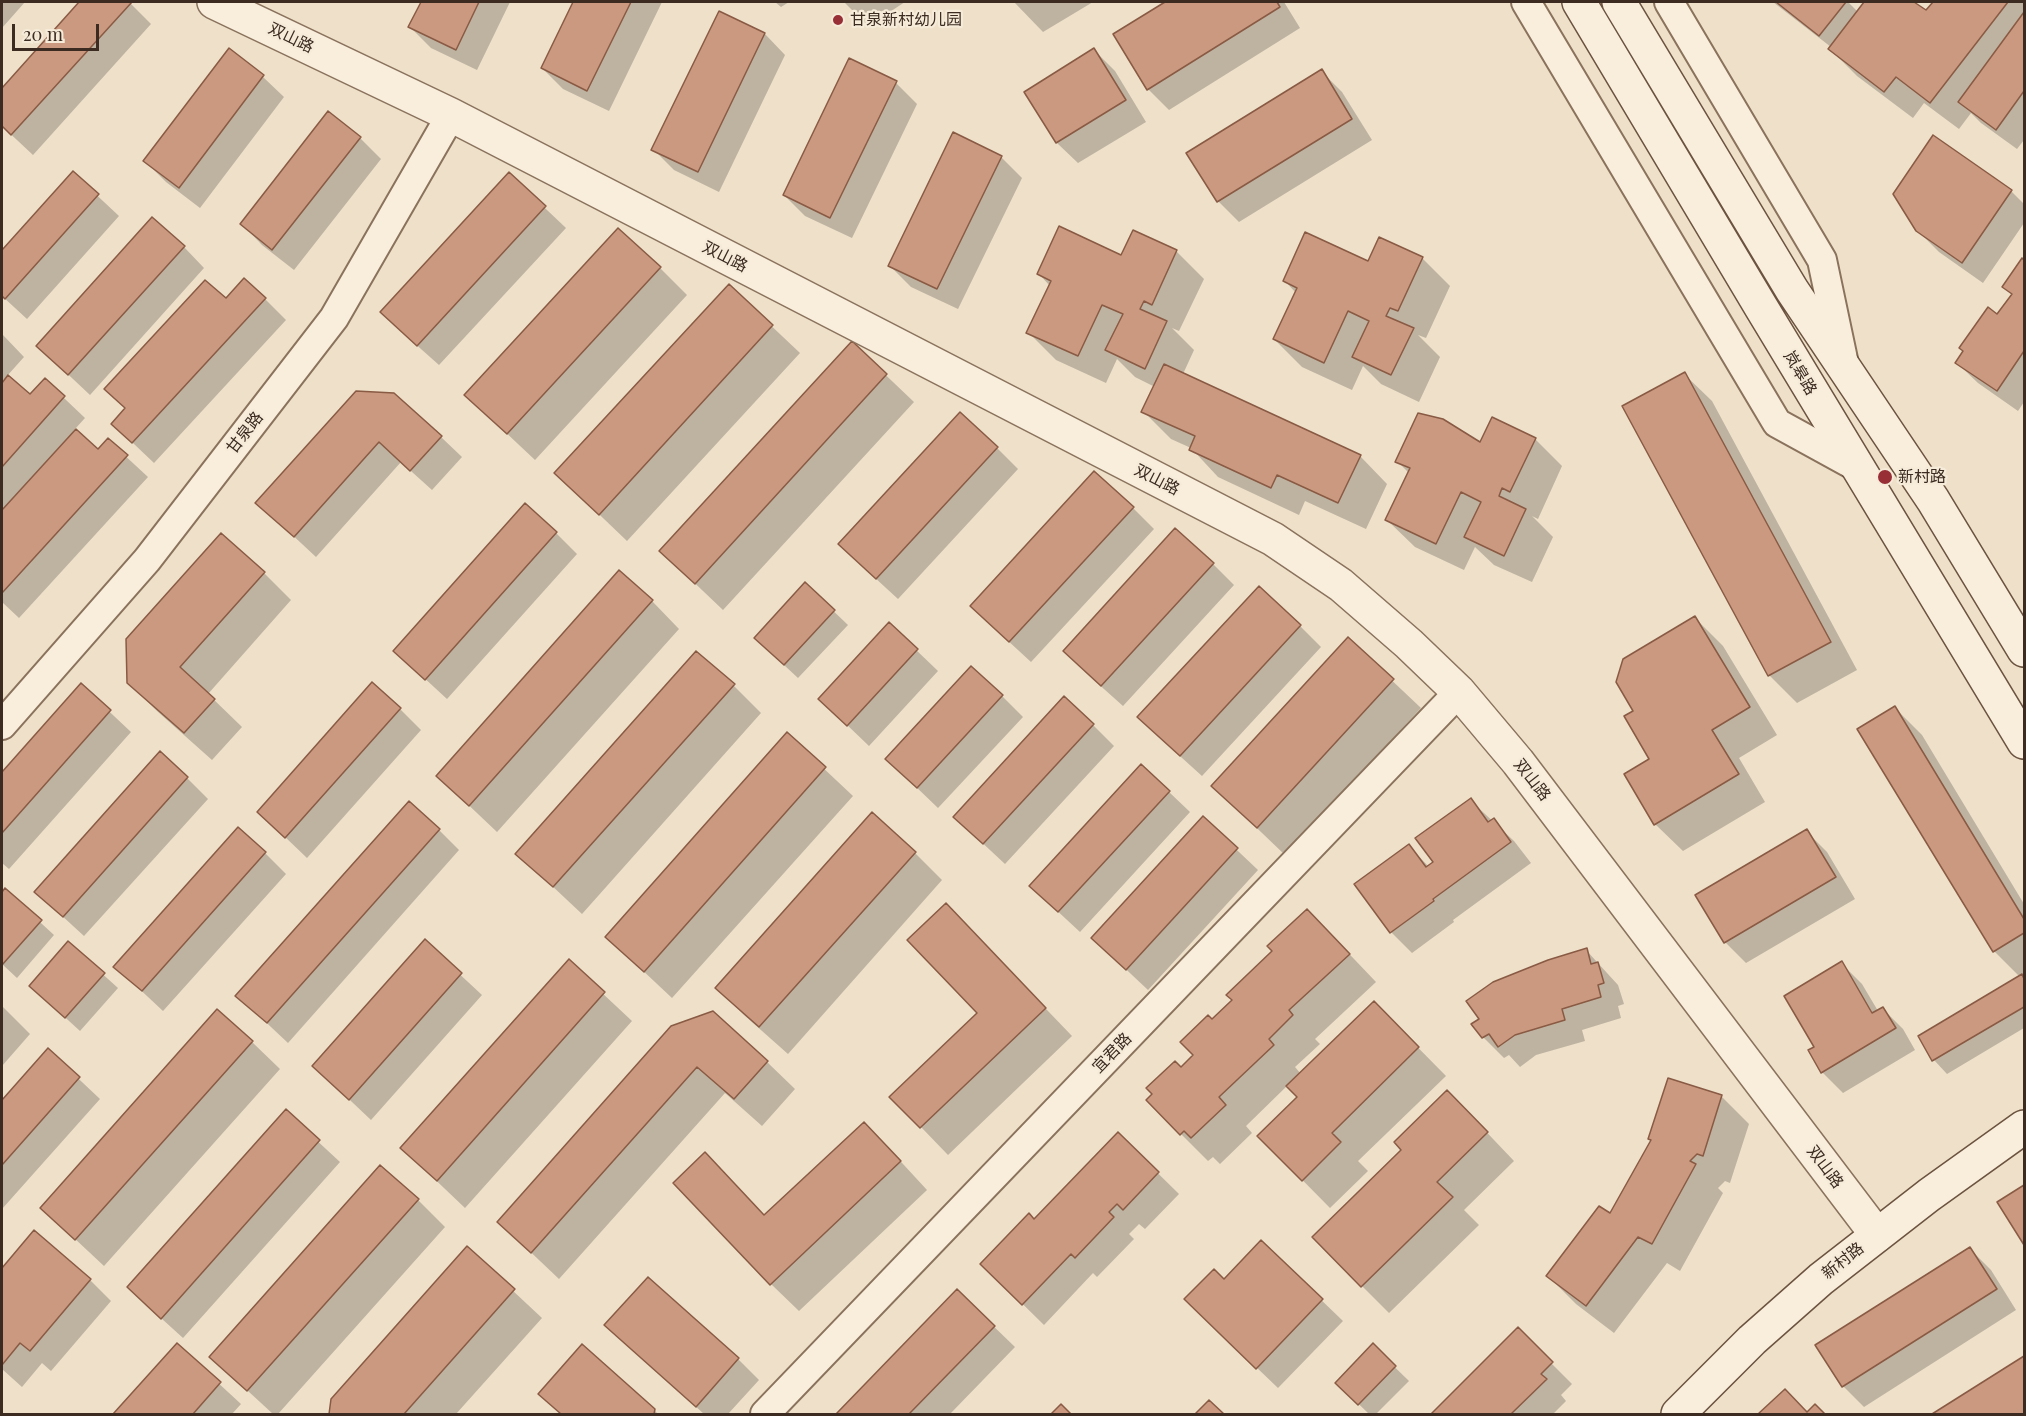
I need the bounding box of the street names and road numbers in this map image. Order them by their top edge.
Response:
street label: 双山路 [265,19,317,57]
street label: 双山路 [699,238,751,276]
street label: 岚皋路 [1779,347,1821,399]
street label: 甘泉路 [223,408,267,458]
street label: 双山路 [1131,461,1183,499]
street label: 双山路 [1510,755,1554,805]
street label: 宜君路 [1088,1029,1136,1077]
street label: 双山路 [1803,1142,1847,1192]
street label: 新村路 [1818,1239,1868,1283]

